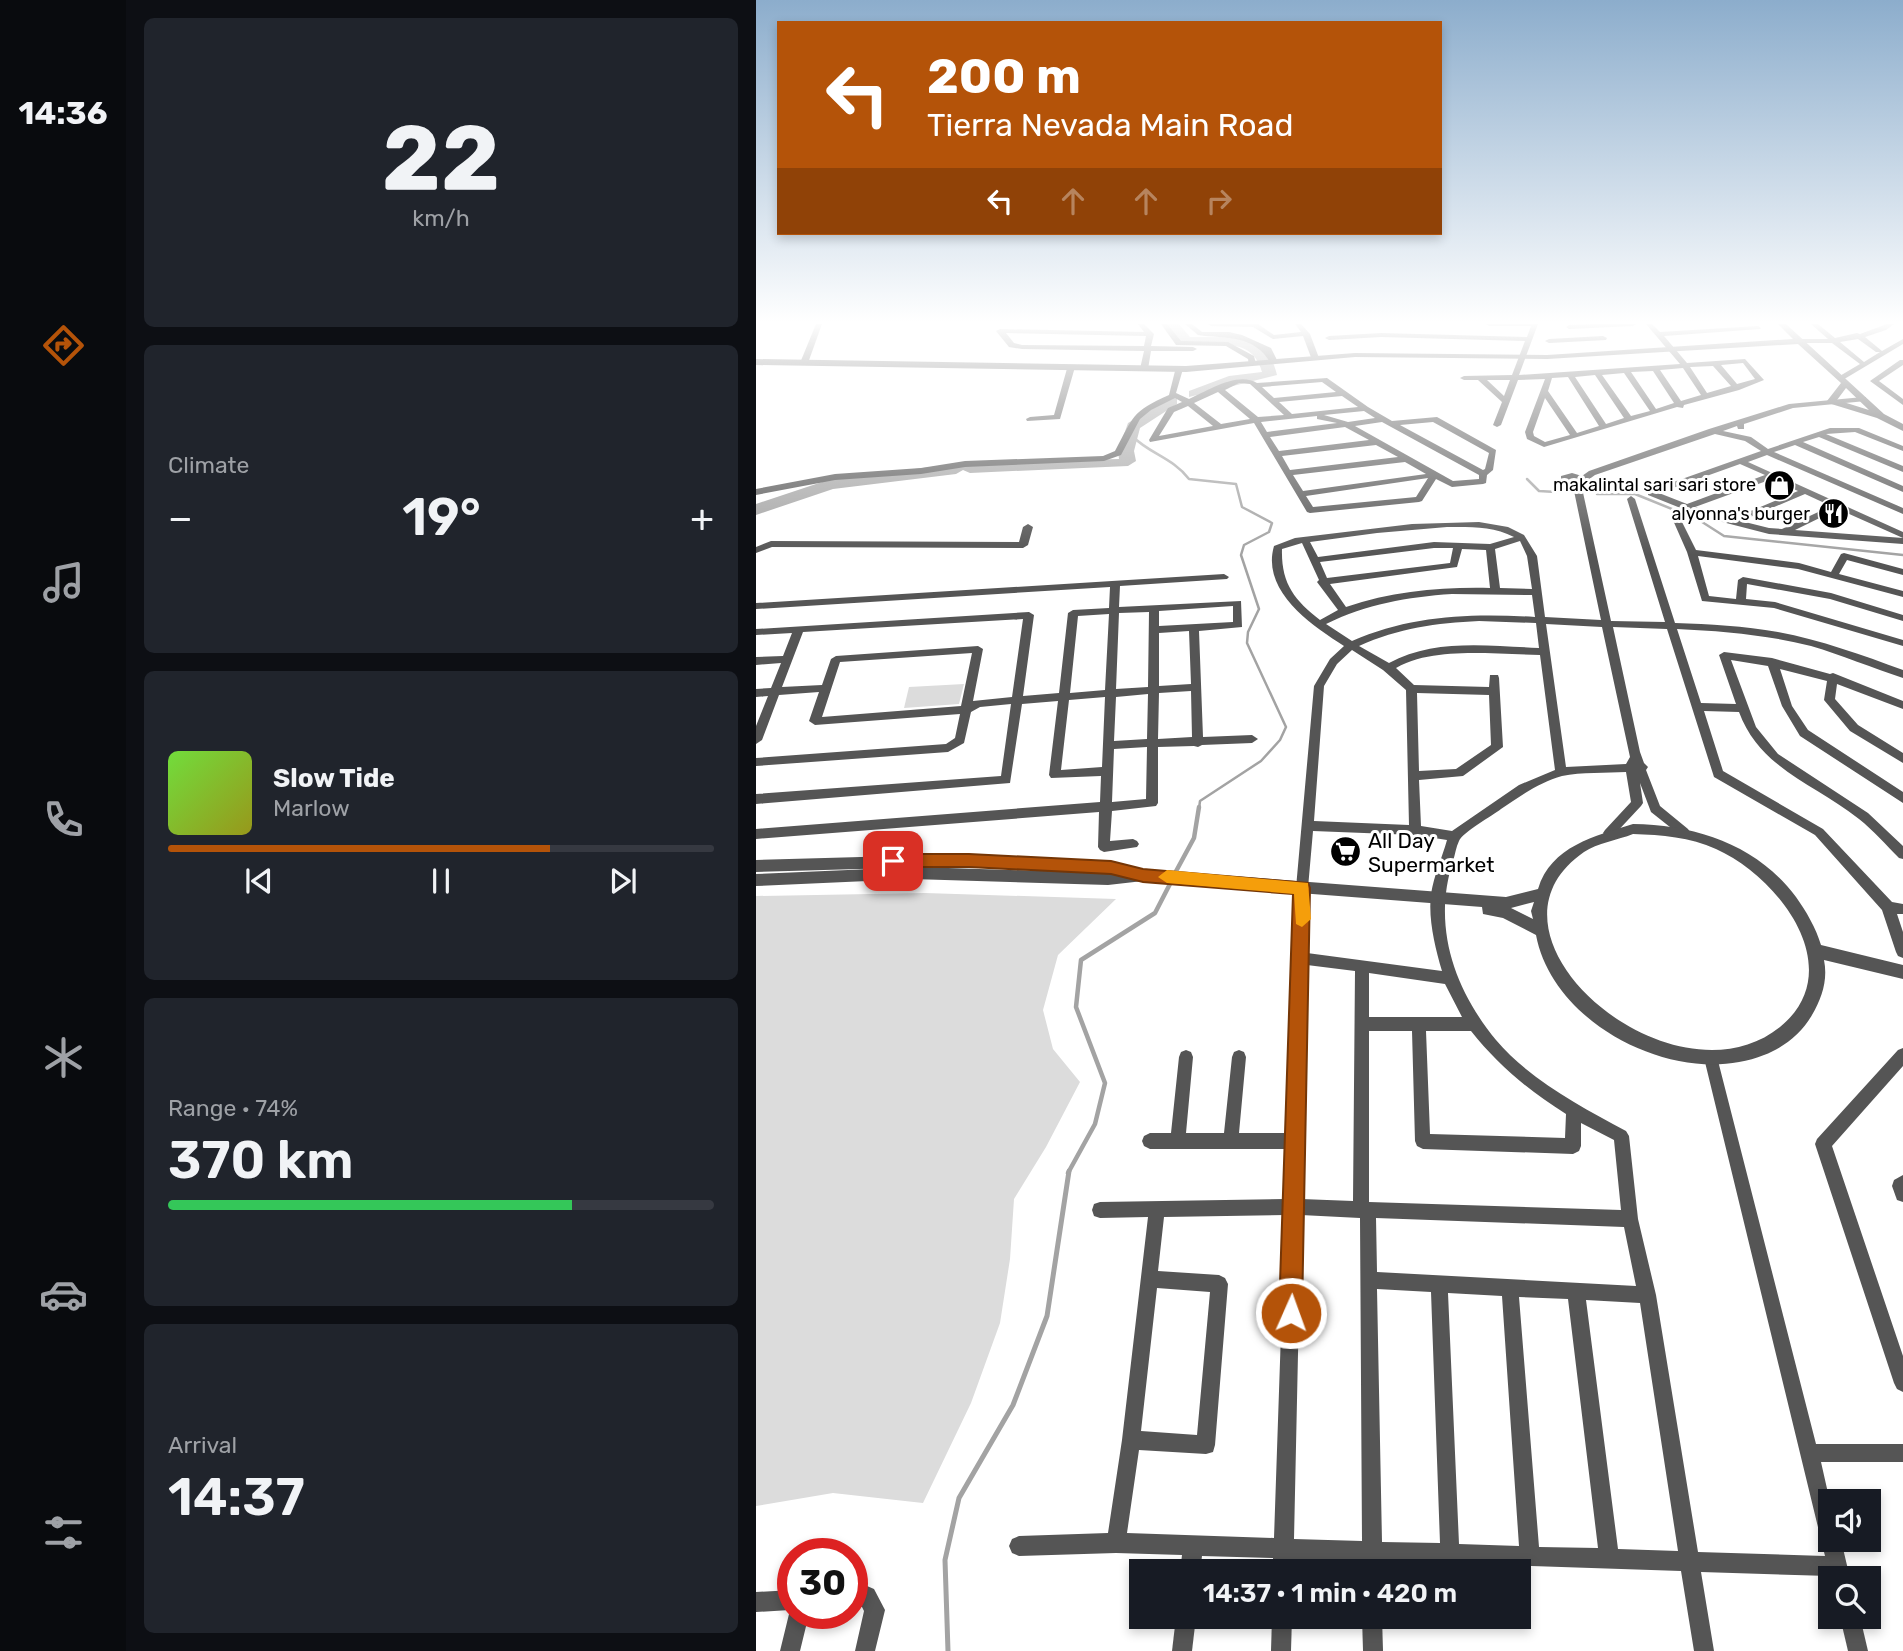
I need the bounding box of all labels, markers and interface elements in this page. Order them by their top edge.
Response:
text: 200 m [927,47,1081,105]
icon: left [812,49,903,140]
text: 14:36 [18,94,108,132]
text: 22 [382,104,500,212]
text: Tierra Nevada Main Road [927,106,1293,144]
icon: left [981,182,1019,220]
icon: ahead [1054,182,1092,220]
icon: ahead [1127,182,1165,220]
icon: right [1200,182,1238,220]
text: km/h [412,204,470,232]
icon: directions [39,321,88,370]
text: Climate [168,451,249,479]
shop icon: makalintal sari sari store [1762,468,1796,502]
place label: makalintal sari sari store [1553,474,1756,496]
text: 19° [402,486,481,548]
text: − [168,495,193,541]
text: + [690,495,714,541]
restaurant icon: alyonna's burger [1816,497,1850,531]
place label: alyonna's burger [1671,503,1810,525]
icon: music [39,558,88,607]
text: Slow Tide [273,763,395,794]
text: Marlow [273,794,350,822]
icon: phone [39,795,88,844]
place label: All Day Supermarket [1368,828,1494,877]
pin [863,831,923,891]
supermarket icon: All Day Supermarket [1328,835,1362,869]
icon: arrive [874,842,912,880]
icon: previous [240,862,278,900]
icon: pause [422,862,460,900]
icon: next [604,862,642,900]
icon: climate [39,1033,88,1082]
text: Range · 74% [168,1094,298,1122]
text: 370 km [168,1129,353,1191]
icon: car [39,1270,88,1319]
position arrow [1254,1276,1328,1350]
text: Arrival [168,1431,237,1459]
text: 14:37 [168,1466,305,1528]
map controls [1818,1489,1881,1629]
button: sound [1818,1489,1881,1552]
icon: filters [39,1508,88,1557]
speed limit sign: 30 [777,1538,868,1629]
button: search [1818,1566,1881,1629]
text: 14:37 · 1 min · 420 m [1203,1578,1457,1609]

